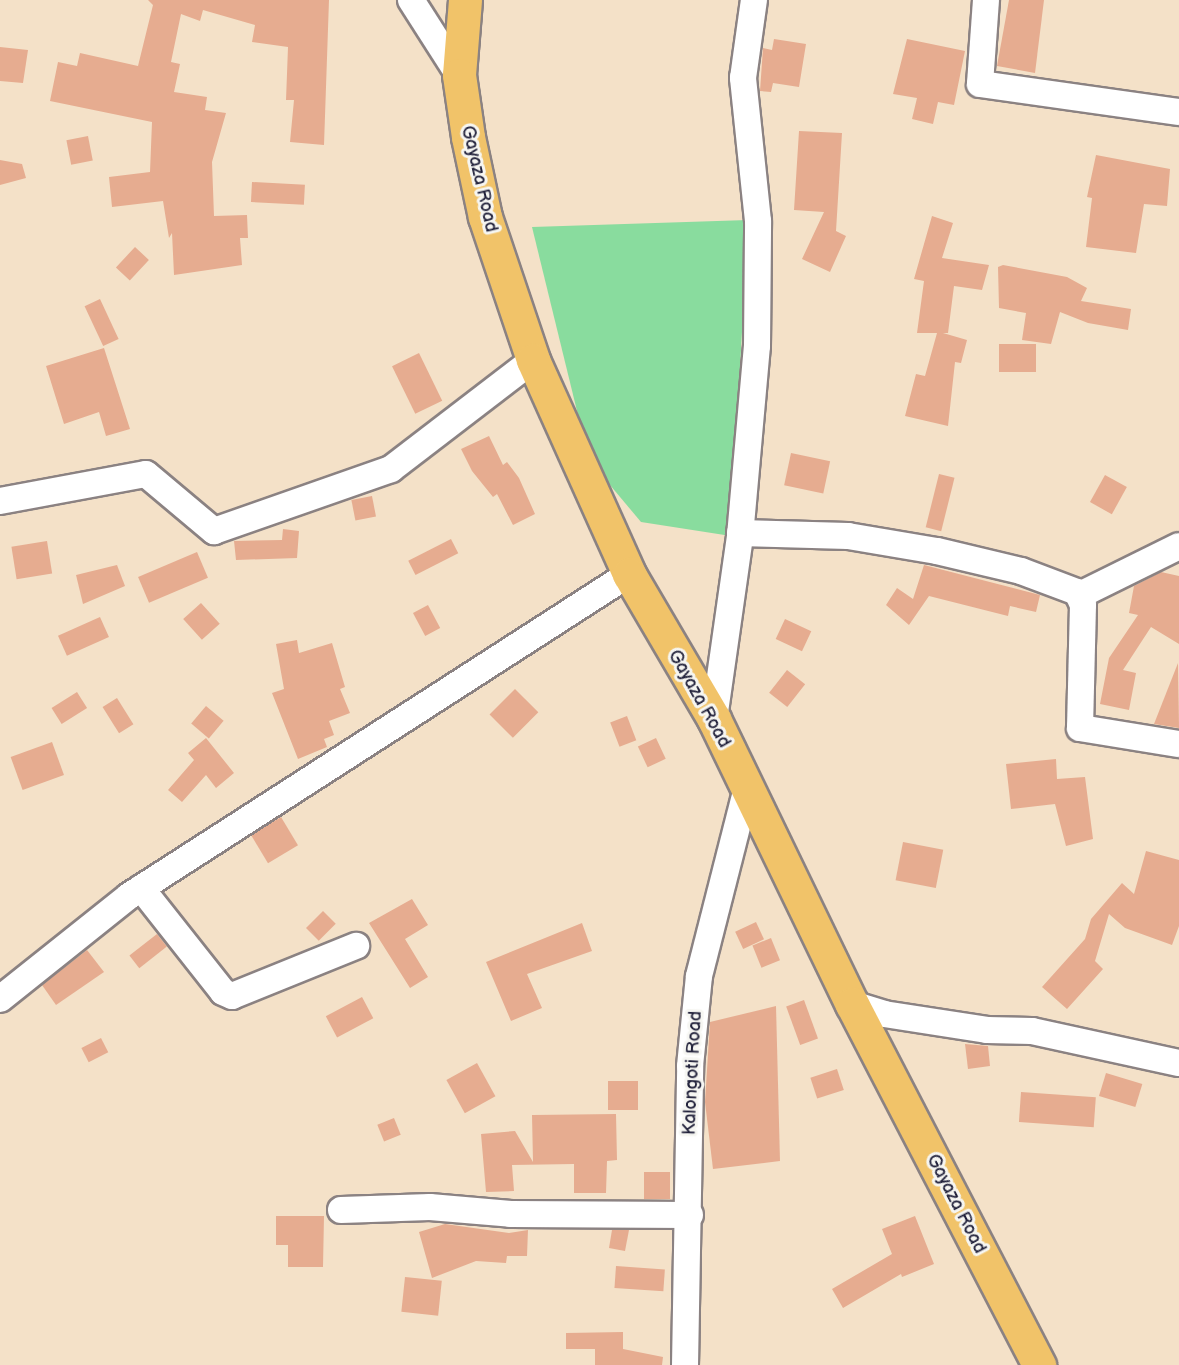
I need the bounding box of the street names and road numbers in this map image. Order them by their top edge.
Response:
street label: Gayaza Road [456,124,502,234]
street label: Gayaza Road [663,646,735,752]
street label: Kalongoti Road [679,1010,707,1136]
street label: Gayaza Road [922,1151,990,1257]

